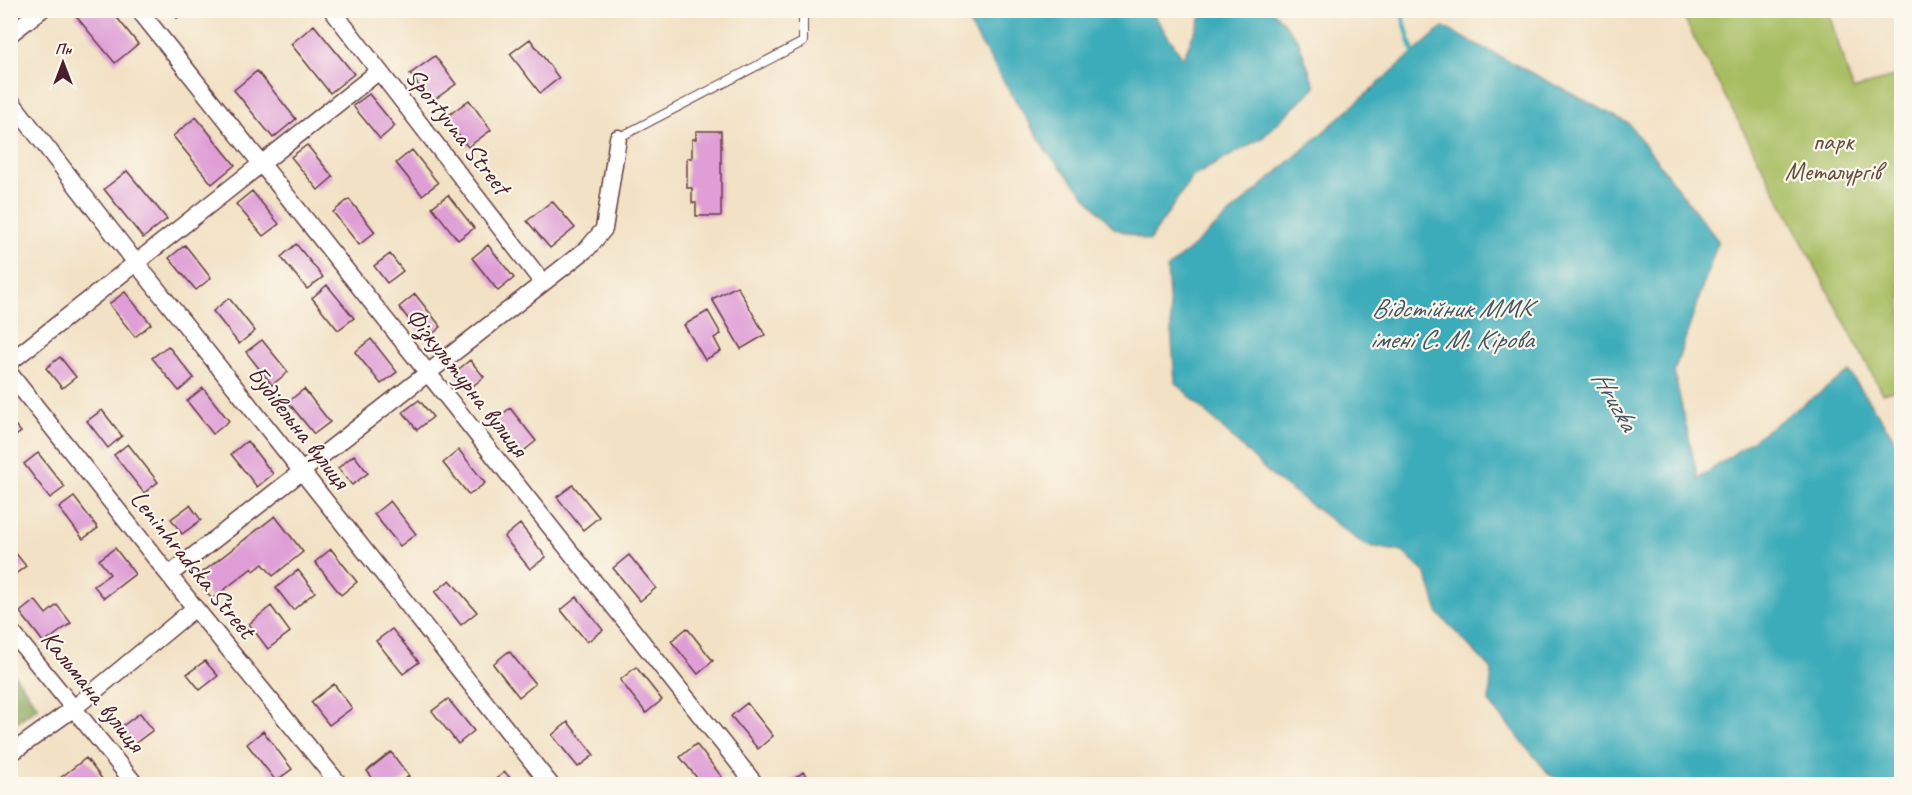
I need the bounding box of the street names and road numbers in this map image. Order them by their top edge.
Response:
street label: Sportyvna Street [398,61,520,204]
street label: Фiзкультурна вулиця [397,300,537,466]
street label: Будівельна вулиця [241,359,359,497]
street label: Leninhradska Street [123,483,265,647]
street label: Кальмана вулиця [34,623,154,760]

